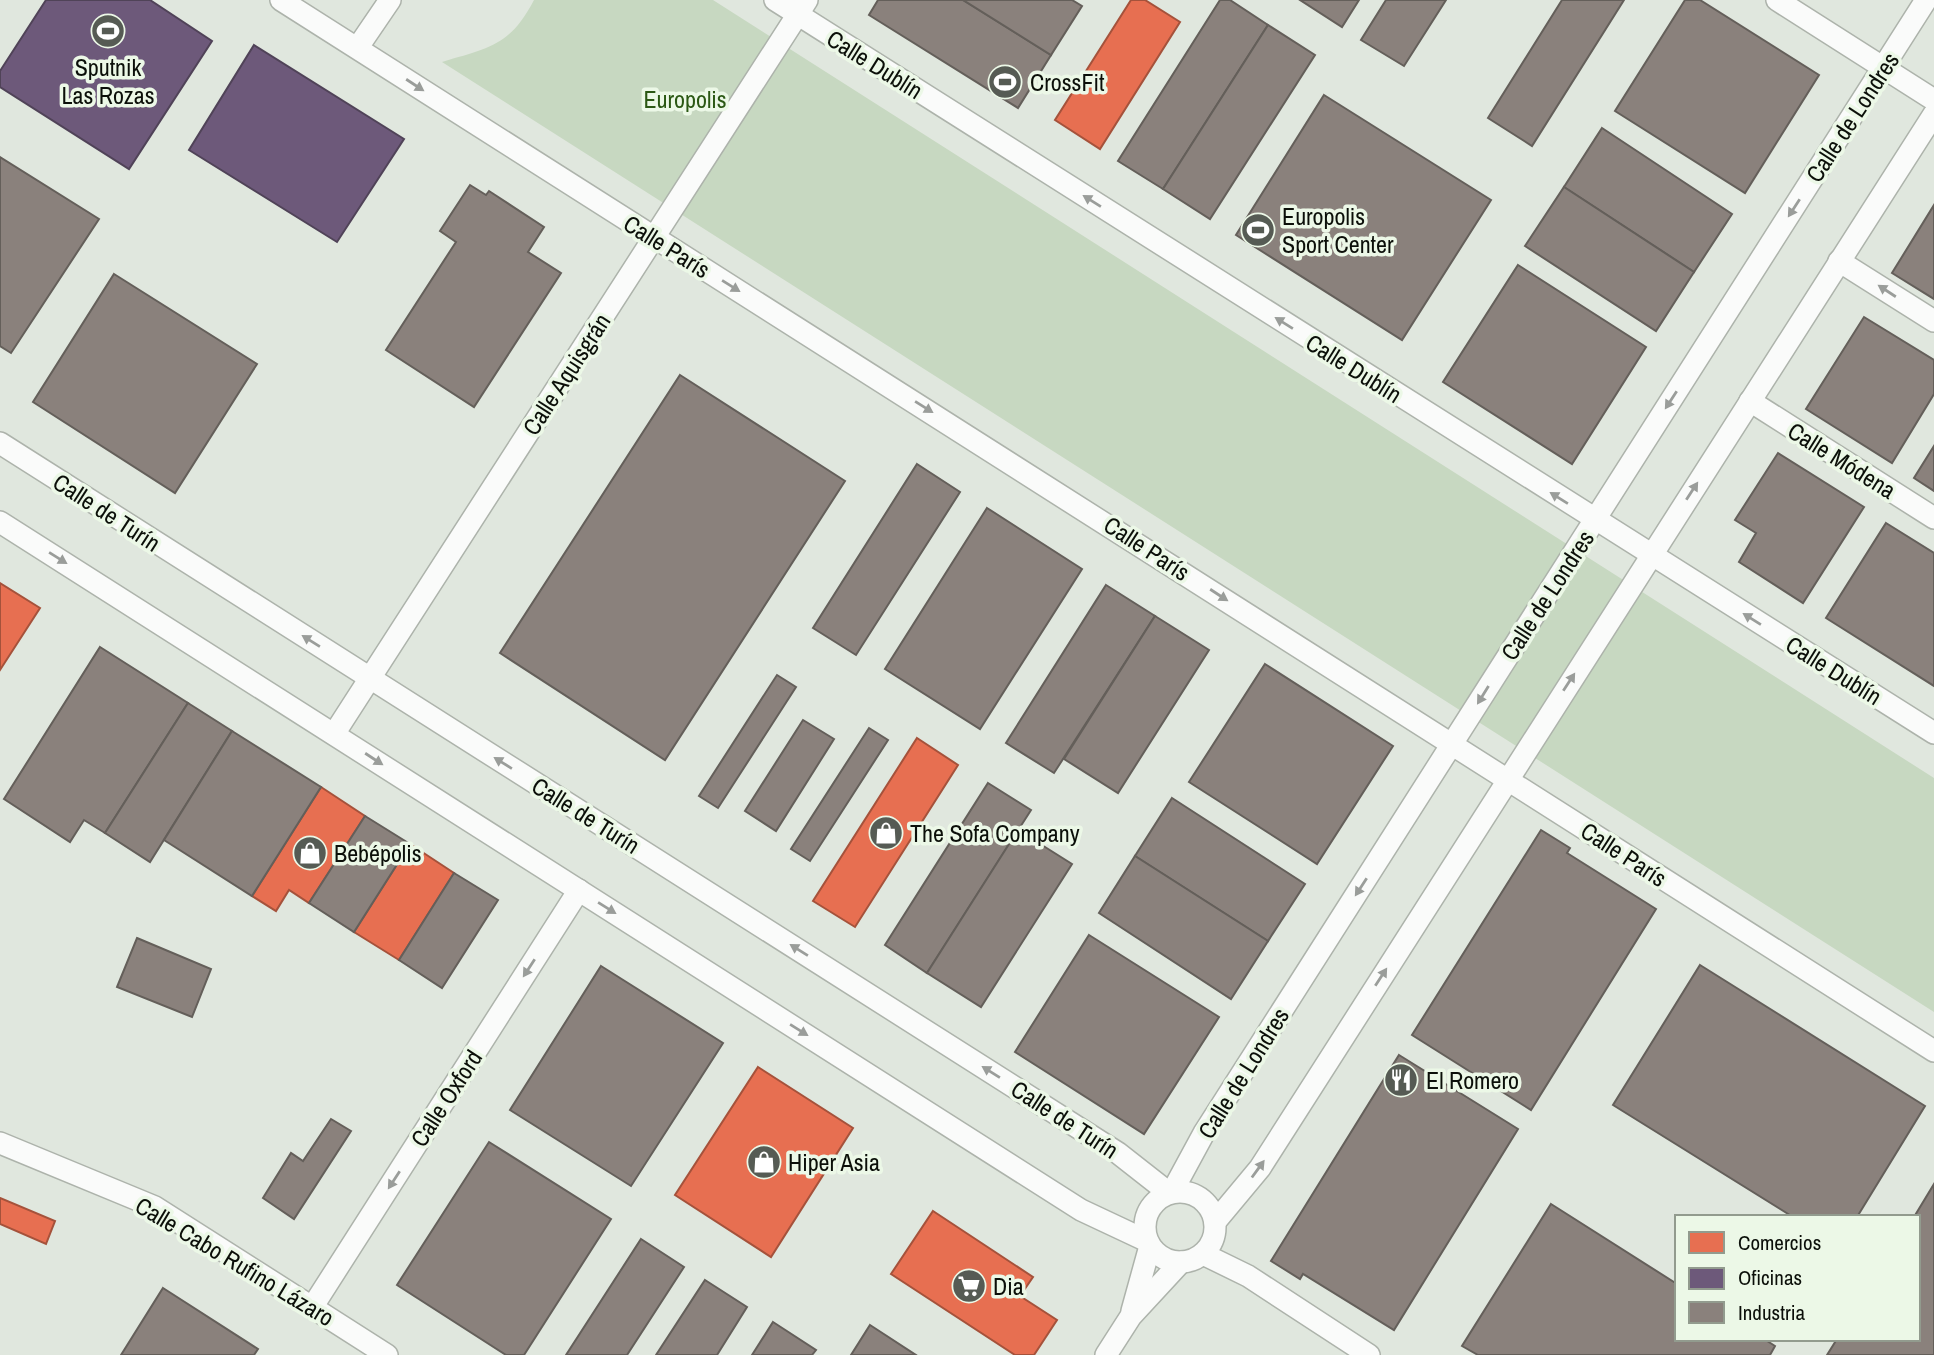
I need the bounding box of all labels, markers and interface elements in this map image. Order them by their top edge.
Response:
sports icon: Sputnik Las Rozas [89,12,127,50]
street label: Calle Dublín [821,22,929,106]
street label: Calle de Londres [1798,46,1906,188]
place label: Sputnik Las Rozas [62,51,154,111]
sports icon: CrossFit [986,63,1024,101]
place label: CrossFit [1030,66,1105,98]
one-way arrow [406,78,425,91]
park label: Europolis [643,83,727,115]
one-way arrow [1082,195,1102,208]
one-way arrow [1787,198,1800,217]
place label: Europolis Sport Center [1282,200,1394,260]
street label: Calle París [618,207,716,285]
sports icon: Europolis Sport Center [1239,211,1277,249]
one-way arrow [721,280,741,293]
one-way arrow [1877,285,1896,298]
street label: Calle Aquisgrán [515,307,617,441]
one-way arrow [1274,317,1294,330]
street label: Calle Dublín [1300,326,1408,410]
one-way arrow [1665,390,1678,409]
one-way arrow [914,400,933,413]
street label: Calle Módena [1782,414,1902,506]
street label: Calle de Turín [47,465,167,559]
one-way arrow [1686,481,1699,500]
one-way arrow [1549,492,1568,505]
street label: Calle París [1098,508,1196,588]
street label: Calle de Londres [1493,524,1601,666]
one-way arrow [48,552,67,565]
one-way arrow [1209,588,1229,601]
one-way arrow [1742,612,1761,625]
street label: Calle Dublín [1780,628,1888,712]
one-way arrow [301,635,321,648]
one-way arrow [1563,673,1576,692]
one-way arrow [1477,685,1490,704]
one-way arrow [364,753,383,766]
one-way arrow [494,756,512,770]
street label: Calle de Turín [526,769,646,861]
shop icon: The Sofa Company [867,814,905,852]
street label: Calle París [1575,814,1673,894]
place label: The Sofa Company [910,817,1080,849]
shop icon: Bebépolis [291,834,329,872]
place label: Bebépolis [334,837,422,869]
one-way arrow [1354,877,1367,896]
one-way arrow [597,901,617,914]
one-way arrow [789,944,808,957]
one-way arrow [523,959,536,978]
one-way arrow [1374,968,1387,987]
street label: Calle de Londres [1190,1001,1296,1145]
one-way arrow [789,1023,809,1036]
street label: Calle Oxford [403,1043,489,1153]
restaurant icon: El Romero [1382,1061,1420,1099]
place label: El Romero [1426,1064,1519,1096]
one-way arrow [981,1066,1000,1079]
street label: Calle de Turín [1005,1072,1125,1166]
shop icon: Hiper Asia [745,1143,783,1181]
place label: Hiper Asia [788,1146,880,1178]
one-way arrow [1251,1159,1265,1178]
one-way arrow [387,1171,400,1190]
street label: Calle Cabo Rufino Lázaro [130,1189,340,1333]
legend [1675,1215,1920,1341]
text: Comercios [1738,1228,1821,1257]
text: Oficinas [1738,1263,1802,1292]
supermarket icon: Dia [950,1267,988,1305]
place label: Dia [993,1270,1024,1302]
text: Industria [1738,1298,1805,1327]

